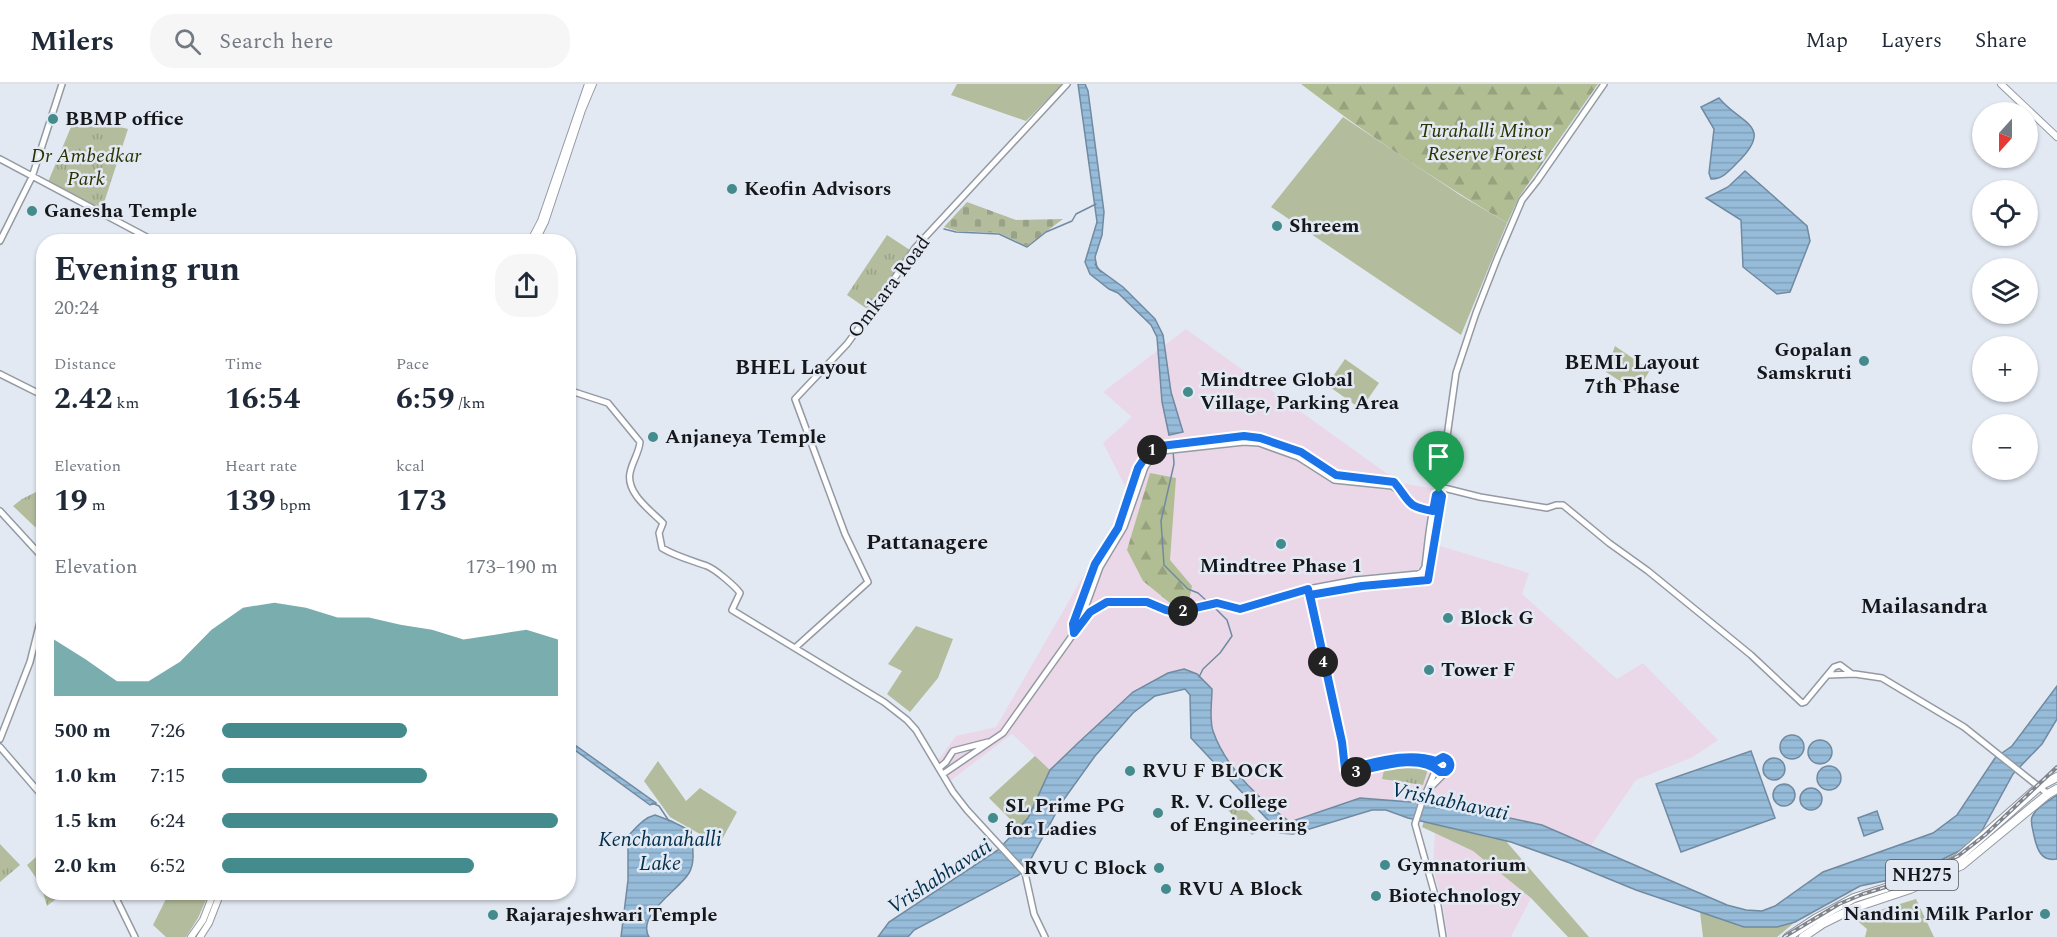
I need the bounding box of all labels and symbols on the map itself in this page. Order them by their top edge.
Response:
north arrow [1972,102,2038,168]
place label: BBMP office [65,104,184,134]
marker: BBMP office [46,112,60,126]
park label: Turahalli Minor Reserve Forest [1419,116,1552,169]
park label: Dr Ambedkar Park [31,141,143,194]
place label: Keofin Advisors [744,174,891,204]
marker: Keofin Advisors [725,182,739,196]
place label: Ganesha Temple [44,196,197,226]
marker: Ganesha Temple [25,204,39,218]
place label: Shreem [1289,211,1359,241]
marker: Shreem [1270,219,1284,233]
street label: Omkara Road [840,229,938,345]
place label: Gopalan Samskruti [1757,335,1852,388]
district label: BEML Layout 7th Phase [1564,347,1700,403]
district label: BHEL Layout [735,352,867,384]
marker: Gopalan Samskruti [1857,354,1871,368]
place label: Mindtree Global Village, Parking Area [1200,365,1400,418]
marker: Mindtree Global Village, Parking Area [1181,385,1195,399]
place label: Anjaneya Temple [665,422,826,452]
marker: Anjaneya Temple [646,430,660,444]
pin [1413,431,1464,493]
pin: 1 [1137,435,1167,465]
district label: Pattanagere [866,526,988,559]
marker: Mindtree Phase 1 [1274,537,1288,551]
place label: Mindtree Phase 1 [1199,551,1363,581]
district label: Mailasandra [1860,590,1988,623]
pin: 2 [1168,596,1198,626]
place label: Block G [1460,603,1534,633]
marker: Block G [1441,611,1455,625]
pin: 4 [1308,647,1338,677]
place label: Tower F [1441,655,1515,685]
marker: Tower F [1422,663,1436,677]
place label: RVU F BLOCK [1142,756,1284,786]
pin: 3 [1341,757,1371,787]
marker: RVU F BLOCK [1123,764,1137,778]
water label: Vrishabhavati [1388,774,1512,830]
place label: R. V. College of Engineering [1170,787,1307,840]
place label: SL Prime PG for Ladies [1005,791,1125,844]
marker: R. V. College of Engineering [1151,806,1165,820]
marker: SL Prime PG for Ladies [986,811,1000,825]
water label: Kenchanahalli Lake [598,824,722,880]
water label: Vrishabhavati [881,831,999,923]
place label: Gymnatorium [1397,850,1526,880]
place label: RVU C Block [1023,853,1147,883]
marker: Gymnatorium [1378,858,1392,872]
road number: NH275 [1886,860,1958,890]
marker: RVU C Block [1152,861,1166,875]
place label: RVU A Block [1178,874,1303,904]
place label: Biotechnology [1388,881,1522,911]
marker: RVU A Block [1159,882,1173,896]
marker: Biotechnology [1369,889,1383,903]
place label: Nandini Milk Parlor [1844,899,2033,929]
place label: Rajarajeshwari Temple [505,900,717,930]
marker: Nandini Milk Parlor [2038,907,2052,921]
marker: Rajarajeshwari Temple [486,908,500,922]

